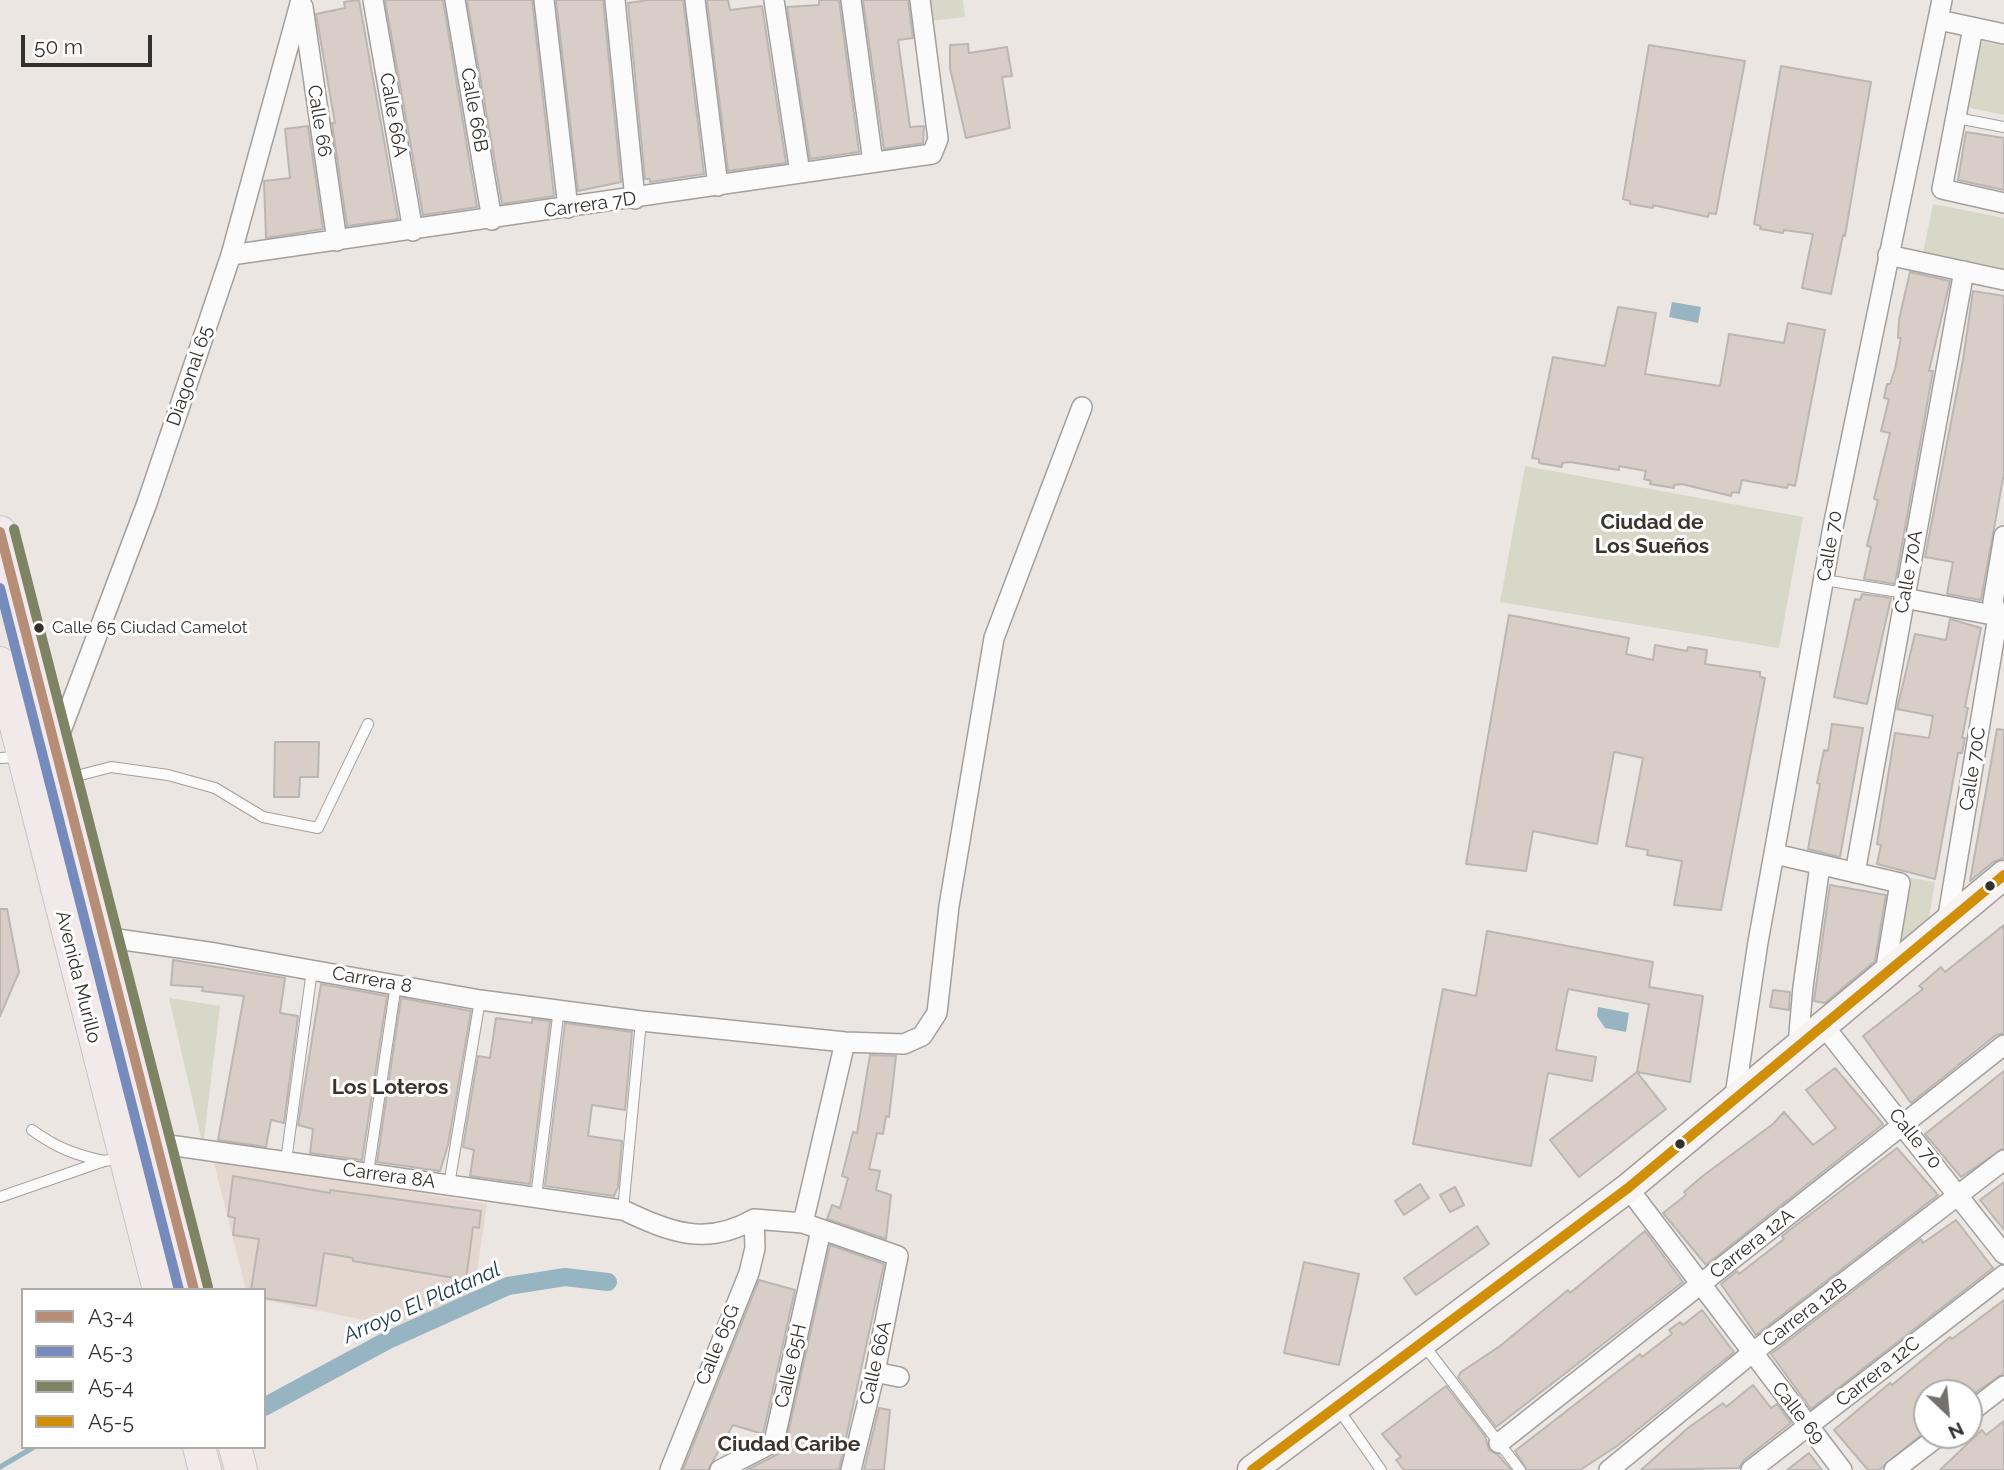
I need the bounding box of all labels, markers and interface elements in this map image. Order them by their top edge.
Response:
scale bar [24,21,156,65]
text: 50 m [34,34,83,59]
street label: Calle 66B [455,66,493,154]
street label: Calle 66A [374,71,412,159]
street label: Calle 66 [302,83,336,159]
street label: Carrera 7D [542,187,638,223]
street label: Diagonal 65 [162,323,218,429]
street label: Calle 70 [1813,509,1847,583]
district label: Ciudad de Los Sueños [1595,510,1709,560]
street label: Calle 70A [1890,529,1928,615]
place label: Calle 65 Ciudad Camelot [52,618,247,638]
marker: Calle 65 Ciudad Camelot [32,621,46,635]
street label: Calle 70C [1955,726,1991,812]
unlabelled marker [1983,879,1997,893]
street label: Avenida Murillo [51,908,105,1046]
street label: Carrera 8 [330,962,414,998]
district label: Los Loteros [332,1075,448,1101]
street label: Calle 70 [1884,1104,1946,1174]
unlabelled marker [1673,1137,1687,1151]
street label: Carrera 8A [341,1158,437,1194]
street label: Carrera 12A [1705,1204,1799,1284]
water label: Arroyo El Platanal [340,1257,504,1349]
street label: Carrera 12B [1758,1274,1852,1352]
legend [21,1288,266,1449]
street label: Calle 65G [691,1301,745,1389]
text: A3-4 [88,1304,134,1329]
street label: Calle 66A [855,1319,897,1407]
street label: Calle 65H [770,1322,812,1410]
street label: Carrera 12C [1831,1332,1925,1412]
text: A5-3 [88,1339,133,1364]
text: A5-4 [88,1374,134,1399]
street label: Calle 69 [1767,1377,1829,1449]
north arrow [1913,1379,1983,1449]
text: A5-5 [88,1409,134,1434]
text: N [1945,1418,1968,1444]
district label: Ciudad Caribe [718,1432,860,1458]

